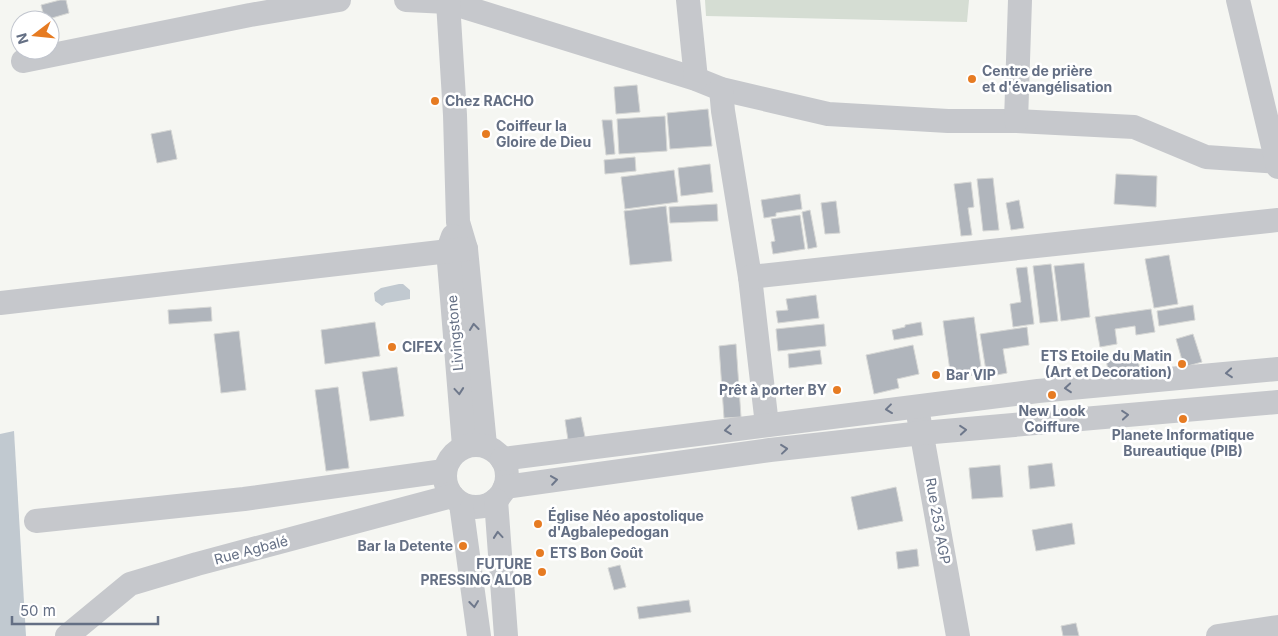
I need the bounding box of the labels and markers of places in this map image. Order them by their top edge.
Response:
place label: Centre de prière et d'évangélisation [982,62,1112,95]
marker: Centre de prière et d'évangélisation [966,73,978,85]
place label: Chez RACHO [445,92,534,109]
marker: Chez RACHO [429,95,441,107]
place label: Coiffeur la Gloire de Dieu [496,117,591,150]
marker: Coiffeur la Gloire de Dieu [480,128,492,140]
place label: CIFEX [402,338,443,355]
marker: CIFEX [386,341,398,353]
place label: ETS Etoile du Matin (Art et Decoration) [1041,347,1172,380]
marker: ETS Etoile du Matin (Art et Decoration) [1176,358,1188,370]
place label: Bar VIP [946,366,996,383]
marker: Bar VIP [930,369,942,381]
place label: Prêt à porter BY [719,381,827,398]
marker: Prêt à porter BY [831,384,843,396]
marker: New Look Coiffure [1046,389,1058,401]
place label: New Look Coiffure [1018,402,1086,435]
marker: Planete Informatique Bureautique (PIB) [1177,413,1189,425]
place label: Planete Informatique Bureautique (PIB) [1112,426,1254,459]
place label: Église Néo apostolique d'Agbalepedogan [548,506,704,540]
marker: Église Néo apostolique d'Agbalepedogan [532,518,544,530]
place label: Bar la Detente [358,537,453,554]
marker: Bar la Detente [457,540,469,552]
place label: ETS Bon Goût [550,544,643,561]
marker: ETS Bon Goût [534,547,546,559]
place label: FUTURE PRESSING ALOB [420,555,532,588]
marker: FUTURE PRESSING ALOB [536,566,548,578]

